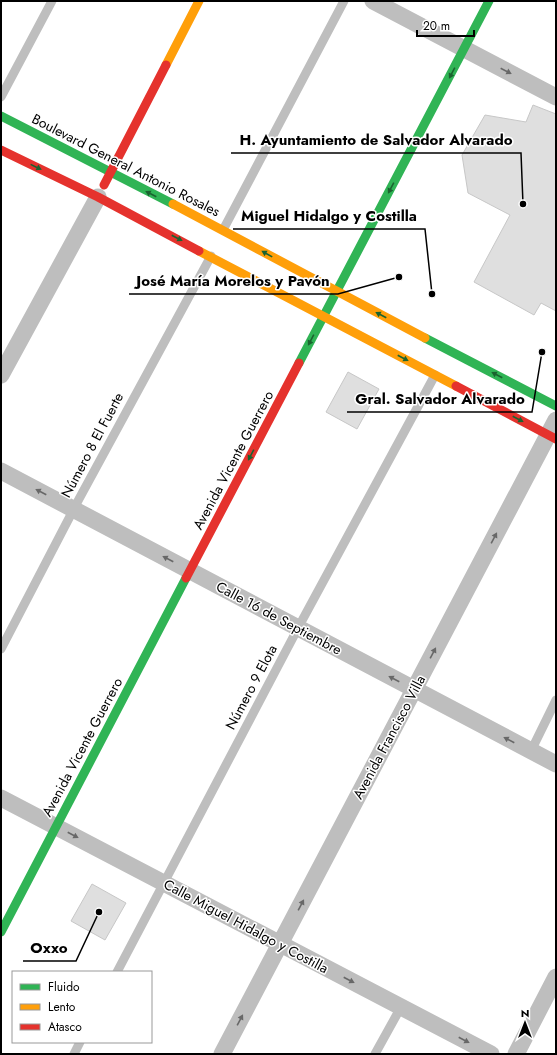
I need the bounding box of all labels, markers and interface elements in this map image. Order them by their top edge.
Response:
scale bar [417,12,474,38]
text: 20 m [423,17,450,35]
one-way arrow [448,67,455,79]
one-way arrow [501,68,512,74]
street label: Boulevard General Antonio Rosales [28,109,224,221]
callout: H. Ayuntamiento de Salvador Alvarado [231,126,521,153]
text: H. Ayuntamiento de Salvador Alvarado [239,129,513,151]
one-way arrow [30,164,42,170]
one-way arrow [388,182,394,194]
one-way arrow [146,191,157,197]
callout: Miguel Hidalgo y Costilla [233,202,425,229]
text: Miguel Hidalgo y Costilla [241,205,417,227]
one-way arrow [171,235,183,241]
one-way arrow [261,251,272,257]
callout: José María Morelos y Pavón [129,267,338,294]
text: José María Morelos y Pavón [133,270,330,292]
one-way arrow [375,312,387,319]
one-way arrow [308,334,315,346]
one-way arrow [398,355,409,361]
one-way arrow [491,372,502,379]
callout: Gral. Salvador Alvarado [347,385,532,412]
street label: Avenida Vicente Guerrero [188,387,278,533]
text: Gral. Salvador Alvarado [355,388,525,410]
street label: Número 8 El Fuerte [56,389,128,501]
one-way arrow [512,416,524,422]
one-way arrow [248,450,254,461]
one-way arrow [35,489,46,495]
one-way arrow [491,532,497,544]
one-way arrow [162,556,174,563]
street label: Calle 16 de Septiembre [213,576,345,660]
street label: Número 9 Elota [220,641,282,733]
one-way arrow [430,648,437,659]
street label: Avenida Francisco Villa [348,671,430,803]
street label: Avenida Vicente Guerrero [37,674,127,820]
one-way arrow [388,676,400,682]
one-way arrow [503,736,515,743]
one-way arrow [67,832,79,838]
street label: Calle Miguel Hidalgo y Costilla [160,874,332,978]
one-way arrow [298,899,304,910]
callout: Oxxo [23,934,76,961]
text: Oxxo [30,937,68,959]
legend [12,971,152,1043]
one-way arrow [343,976,355,983]
text: Fluido [48,978,80,996]
text: Lento [48,998,76,1016]
north arrow [505,1003,545,1043]
text: N [521,1005,529,1021]
one-way arrow [237,1014,243,1025]
text: Atasco [48,1018,82,1036]
one-way arrow [459,1037,470,1043]

